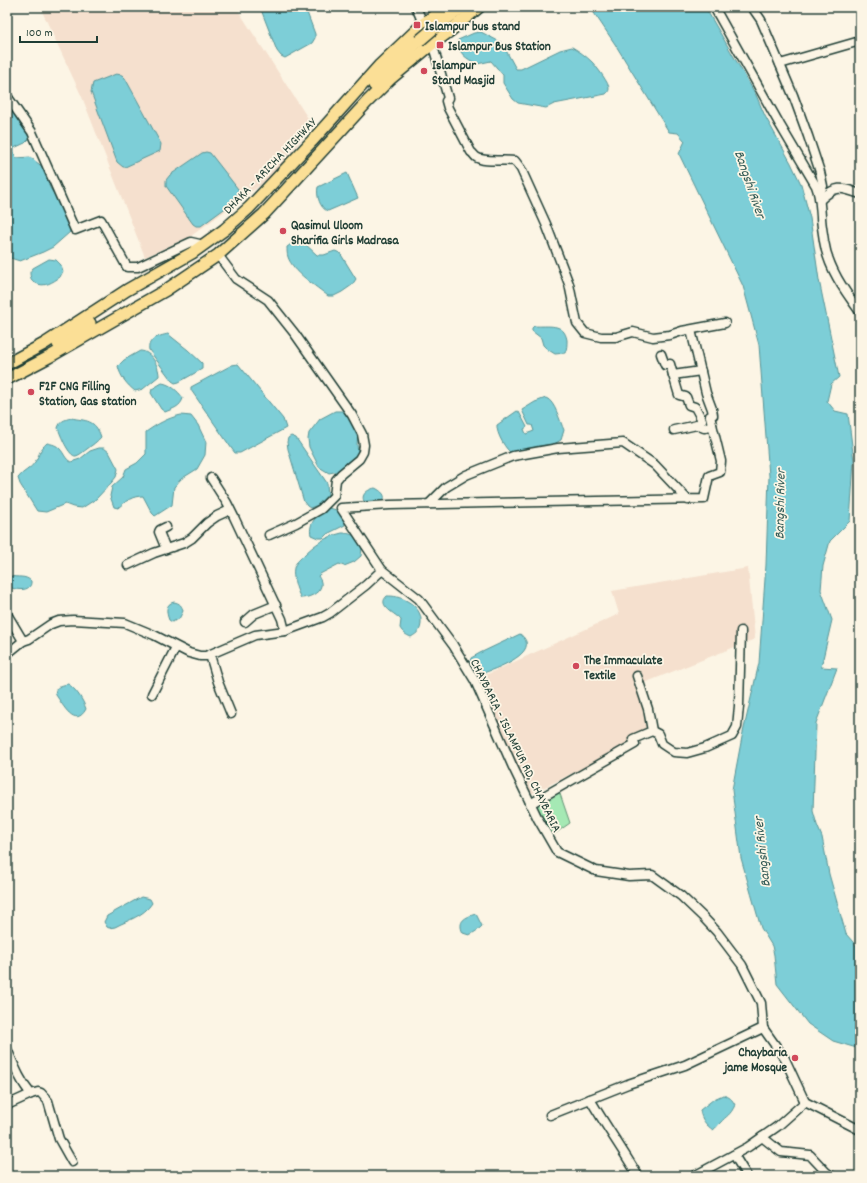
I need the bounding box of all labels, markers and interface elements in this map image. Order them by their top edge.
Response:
scale bar [20,18,97,44]
place label: Islampur bus stand [425,18,520,37]
marker: Islampur bus stand [412,20,422,30]
text: 100 m [26,25,53,42]
place label: Islampur Bus Station [448,38,551,57]
marker: Islampur Bus Station [435,40,445,50]
place label: Islampur Stand Masjid [432,57,495,91]
marker: Islampur Stand Masjid [419,66,429,76]
street label: DHAKA - ARICHA HIGHWAY [220,113,323,219]
water label: Bangshi River [728,148,771,223]
place label: Qasimul Uloom Sharifia Girls Madrasa [291,217,400,251]
marker: Qasimul Uloom Sharifia Girls Madrasa [278,226,288,236]
place label: F2F CNG Filling Station, Gas station [39,378,137,412]
marker: F2F CNG Filling Station, Gas station [26,387,36,397]
water label: Bangshi River [770,467,792,539]
place label: The Immaculate Textile [584,652,663,686]
street label: CHAYBARIA - ISLAMPUR RD, CHAYBARIA [464,656,565,836]
marker: The Immaculate Textile [571,661,581,671]
water label: Bangshi River [749,814,777,888]
place label: Chaybaria jame Mosque [722,1044,788,1078]
marker: Chaybaria jame Mosque [790,1053,800,1063]

